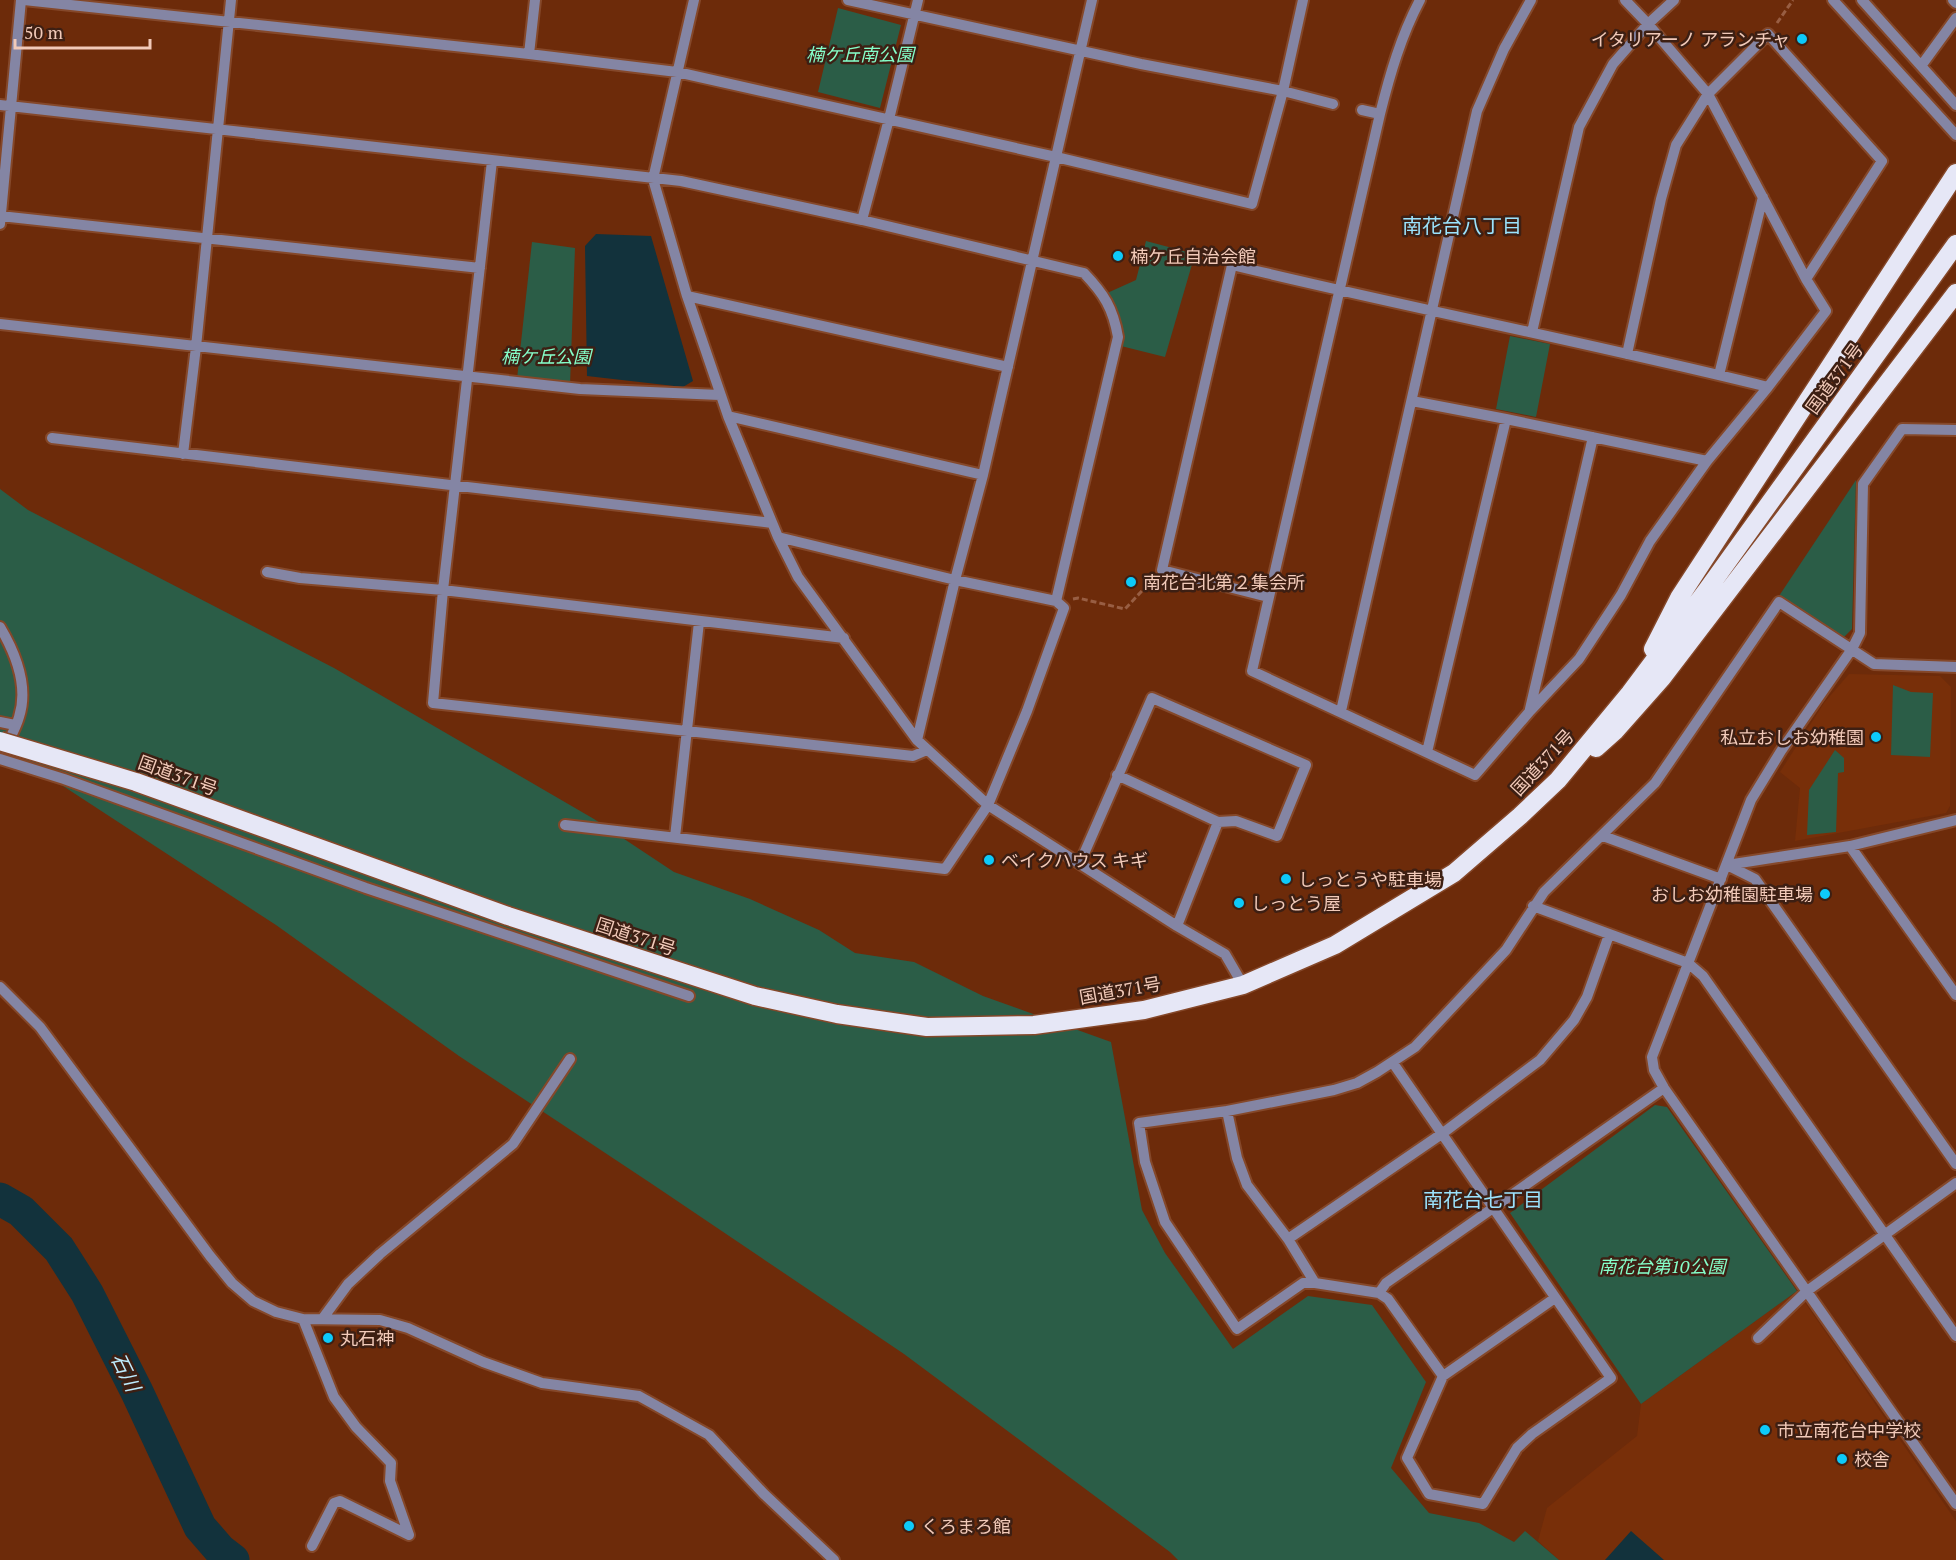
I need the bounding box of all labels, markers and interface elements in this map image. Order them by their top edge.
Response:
scale bar [15,12,150,50]
text: 50 m [24,20,64,44]
place label: イタリアーノ アランチャ [1591,27,1790,51]
marker: イタリアーノ アランチャ [1795,32,1809,46]
park label: 楠ケ丘南公園 [806,42,917,66]
district label: 南花台八丁目 [1402,212,1522,239]
place label: 楠ケ丘自治会館 [1130,244,1256,268]
marker: 楠ケ丘自治会館 [1111,249,1125,263]
street label: 国道371号 [1800,337,1868,419]
park label: 楠ケ丘公園 [501,344,594,368]
place label: 南花台北第２集会所 [1143,570,1305,594]
marker: 南花台北第２集会所 [1124,575,1138,589]
street label: 国道371号 [1505,724,1579,800]
place label: 私立おしお幼稚園 [1720,725,1864,749]
marker: 私立おしお幼稚園 [1869,730,1883,744]
street label: 国道371号 [135,750,221,800]
place label: ベイクハウス キギ [1001,848,1148,872]
marker: ベイクハウス キギ [982,853,996,867]
place label: しっとうや駐車場 [1298,867,1442,891]
marker: しっとうや駐車場 [1279,872,1293,886]
place label: おしお幼稚園駐車場 [1651,882,1813,906]
marker: おしお幼稚園駐車場 [1818,887,1832,901]
place label: しっとう屋 [1251,891,1341,915]
marker: しっとう屋 [1232,896,1246,910]
street label: 国道371号 [593,912,679,960]
street label: 国道371号 [1077,971,1163,1009]
district label: 南花台七丁目 [1423,1186,1543,1213]
park label: 南花台第10公園 [1599,1254,1728,1278]
place label: 丸石神 [340,1326,394,1350]
marker: 丸石神 [321,1331,335,1345]
water label: 石川 [105,1348,148,1398]
place label: 市立南花台中学校 [1777,1418,1921,1442]
marker: 市立南花台中学校 [1758,1423,1772,1437]
place label: 校舎 [1854,1447,1890,1471]
marker: 校舎 [1835,1452,1849,1466]
place label: くろまろ館 [921,1514,1011,1538]
marker: くろまろ館 [902,1519,916,1533]

